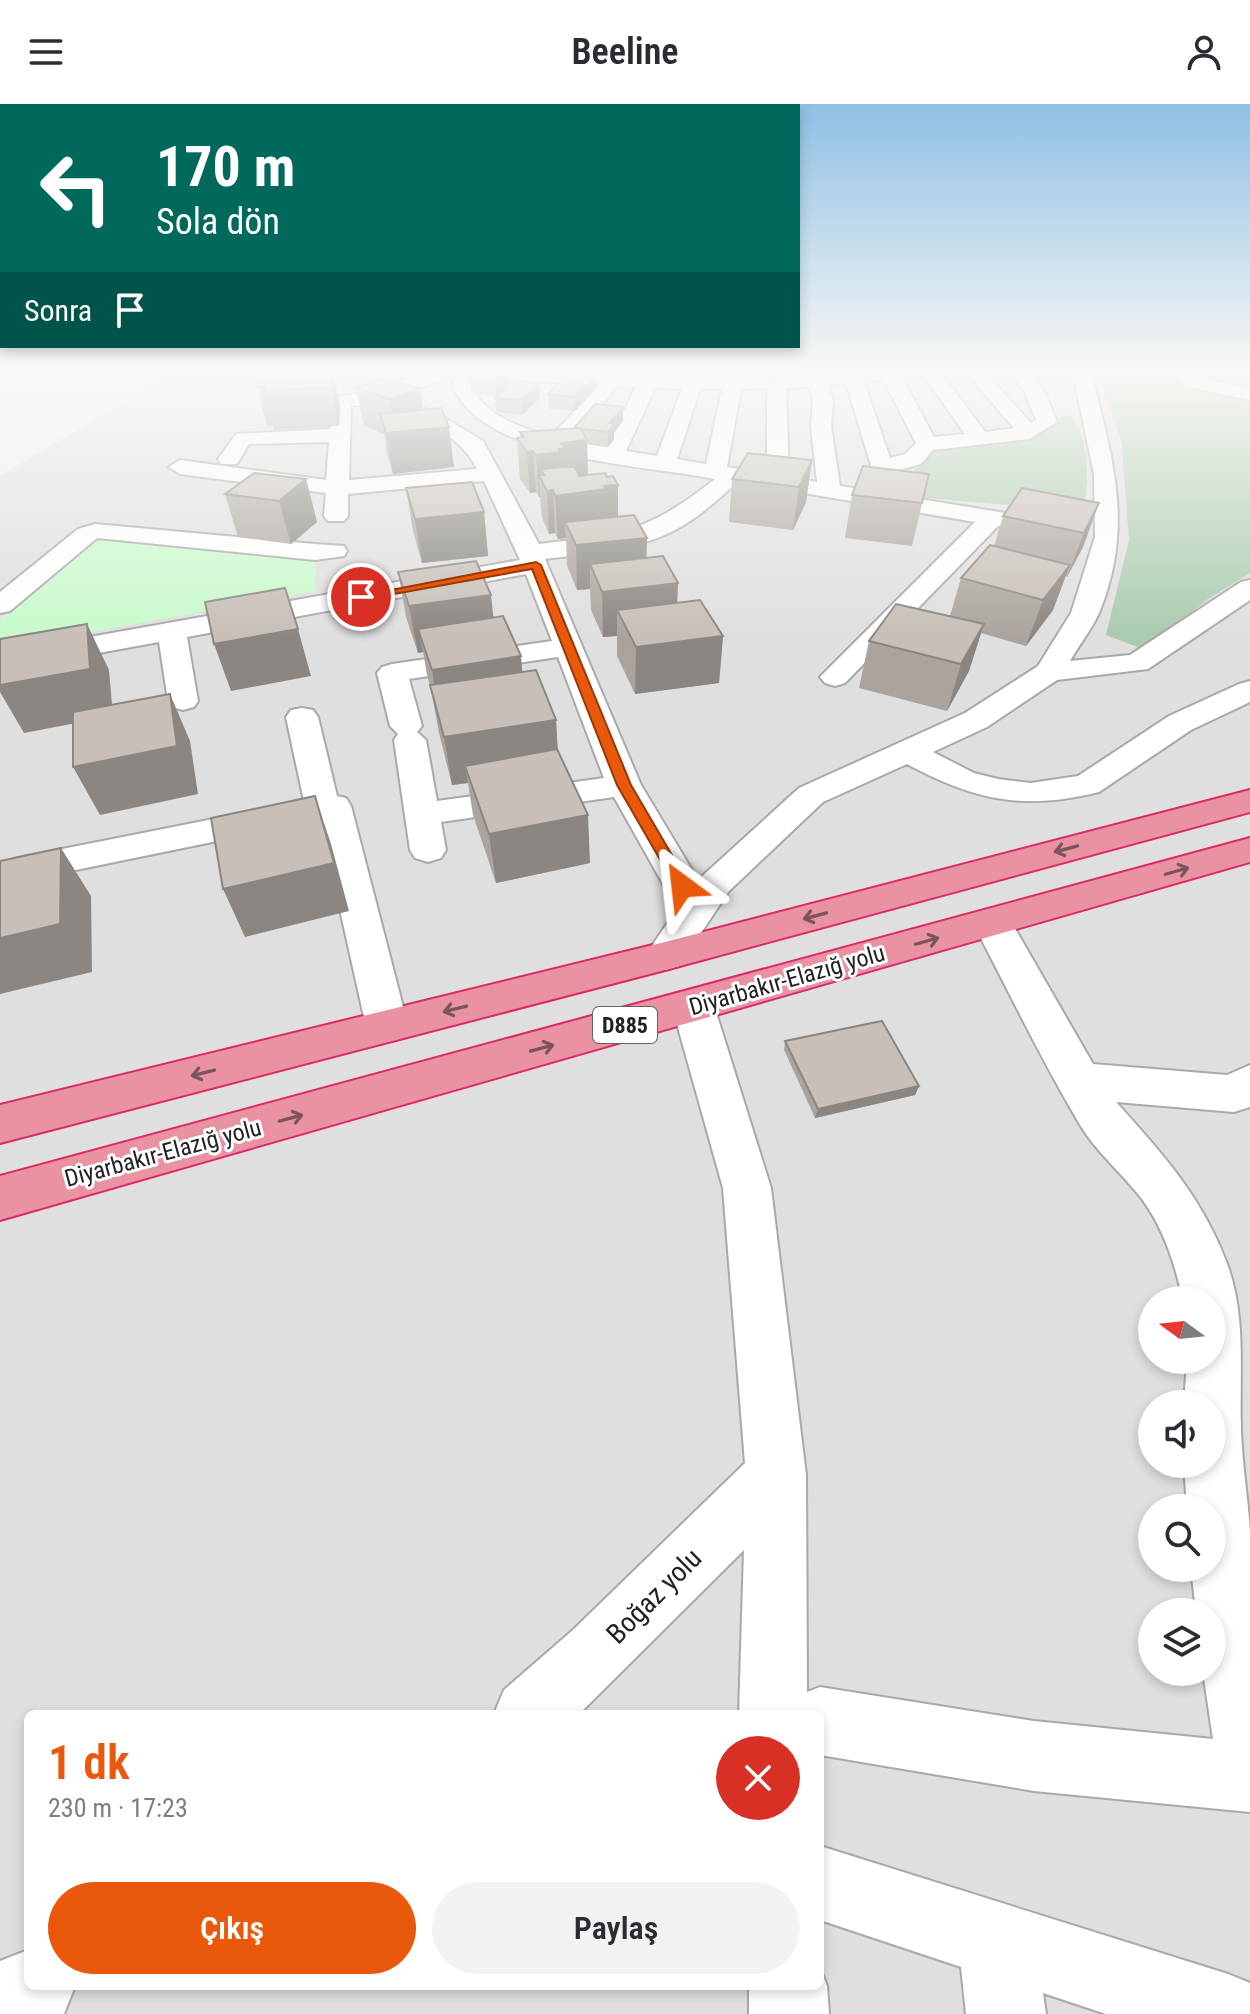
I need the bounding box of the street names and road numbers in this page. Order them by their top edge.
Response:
street label: Diyarbakır-Elazığ yolu [686,939,888,1021]
road number: D885 [593,1007,657,1043]
street label: Diyarbakır-Elazığ yolu [62,1113,264,1193]
street label: Boğaz yolu [600,1542,708,1650]

